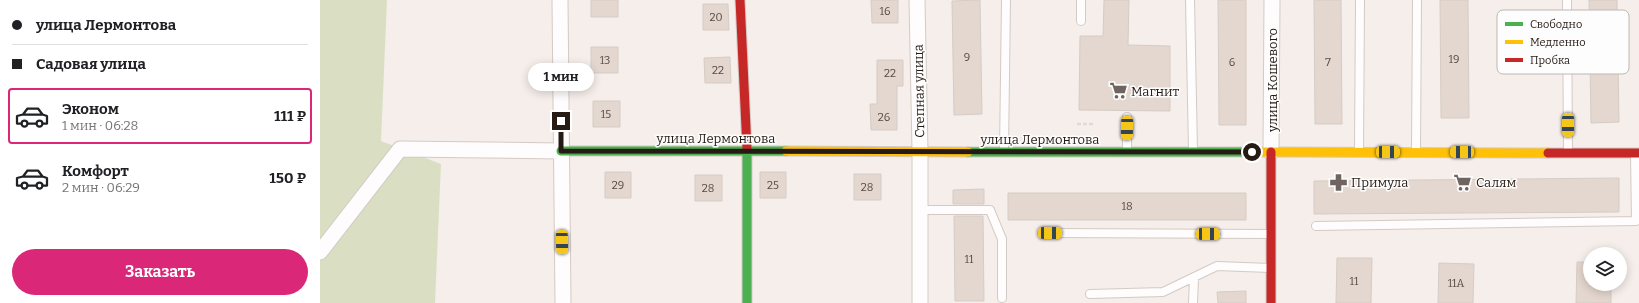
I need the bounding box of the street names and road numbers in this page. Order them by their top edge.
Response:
street label: улица Кошевого [1265,28,1280,133]
street label: Степная улица [911,44,927,138]
street label: улица Лермонтова [656,131,775,146]
street label: улица Лермонтова [980,132,1099,147]

